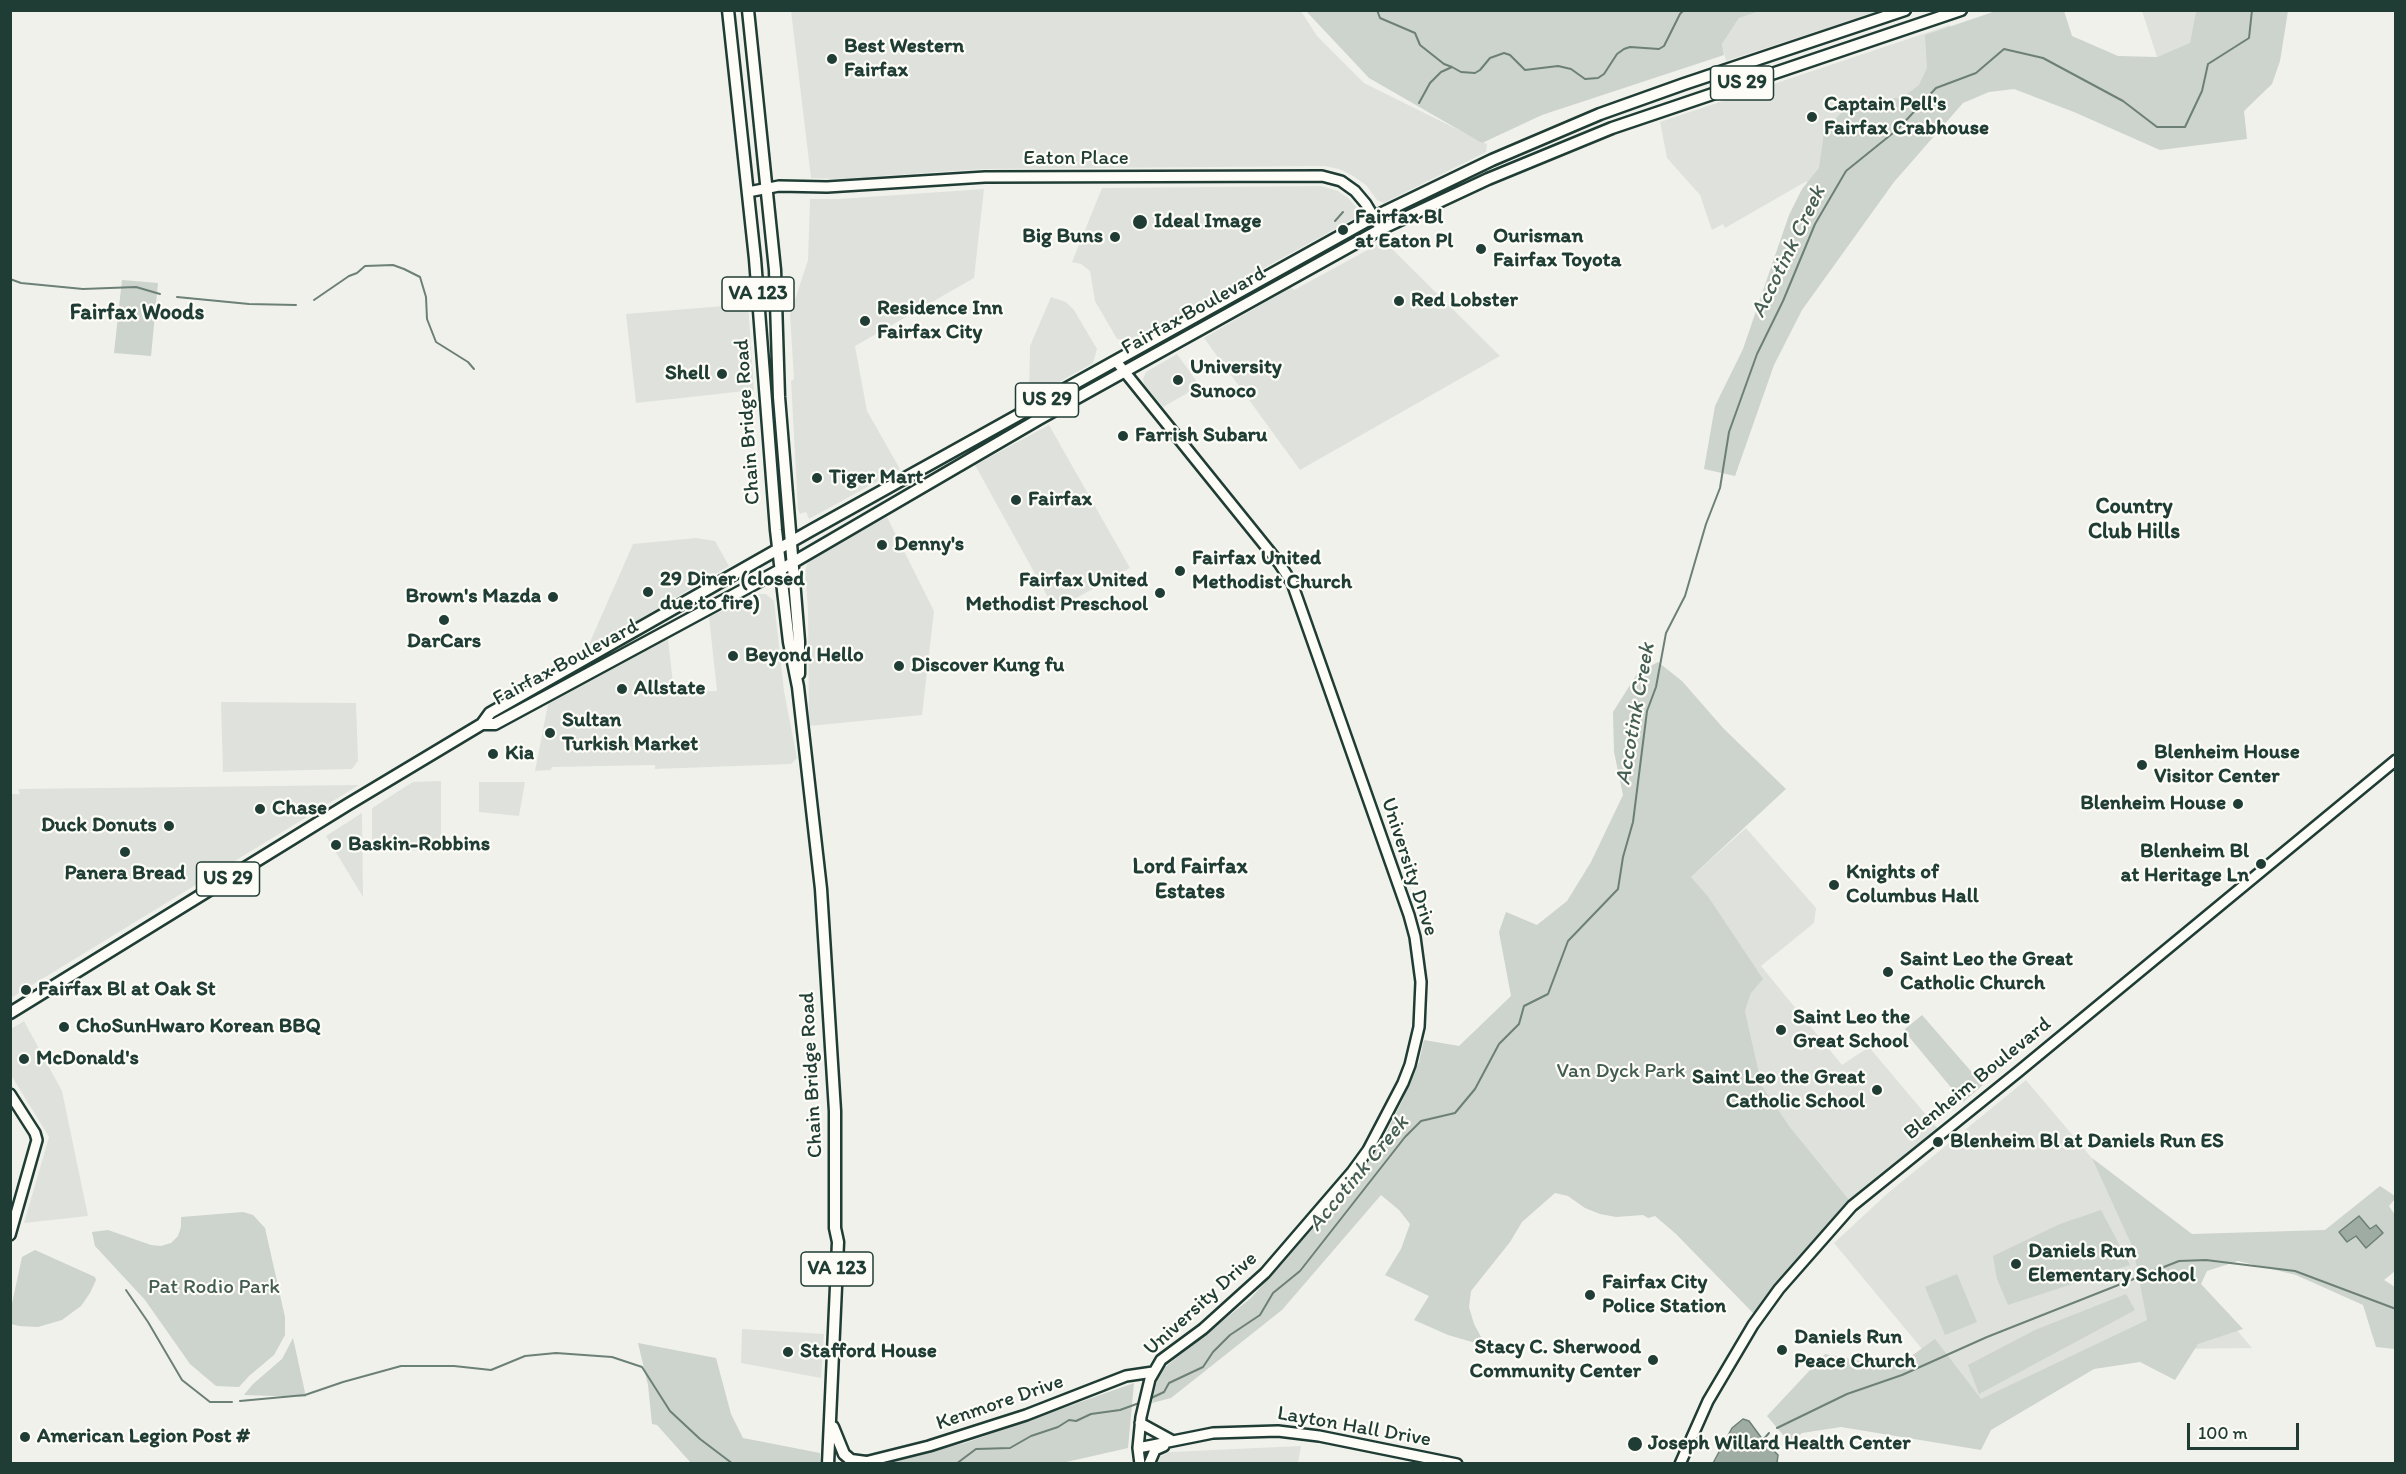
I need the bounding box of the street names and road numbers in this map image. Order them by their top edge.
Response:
road number: US 29 [1710,66,1774,100]
street label: Eaton Place [1023,146,1129,172]
street label: Fairfax Boulevard [1117,261,1271,361]
road number: VA 123 [722,277,794,311]
street label: Chain Bridge Road [730,338,766,506]
road number: US 29 [1016,383,1078,417]
street label: Fairfax Boulevard [489,614,643,712]
street label: University Drive [1375,795,1443,939]
road number: US 29 [196,862,260,896]
street label: Chain Bridge Road [795,991,829,1159]
street label: Blenheim Boulevard [1899,1012,2057,1146]
street label: University Drive [1139,1247,1263,1361]
road number: VA 123 [801,1252,873,1286]
street label: Kenmore Drive [933,1369,1067,1437]
street label: Layton Hall Drive [1275,1401,1433,1453]

